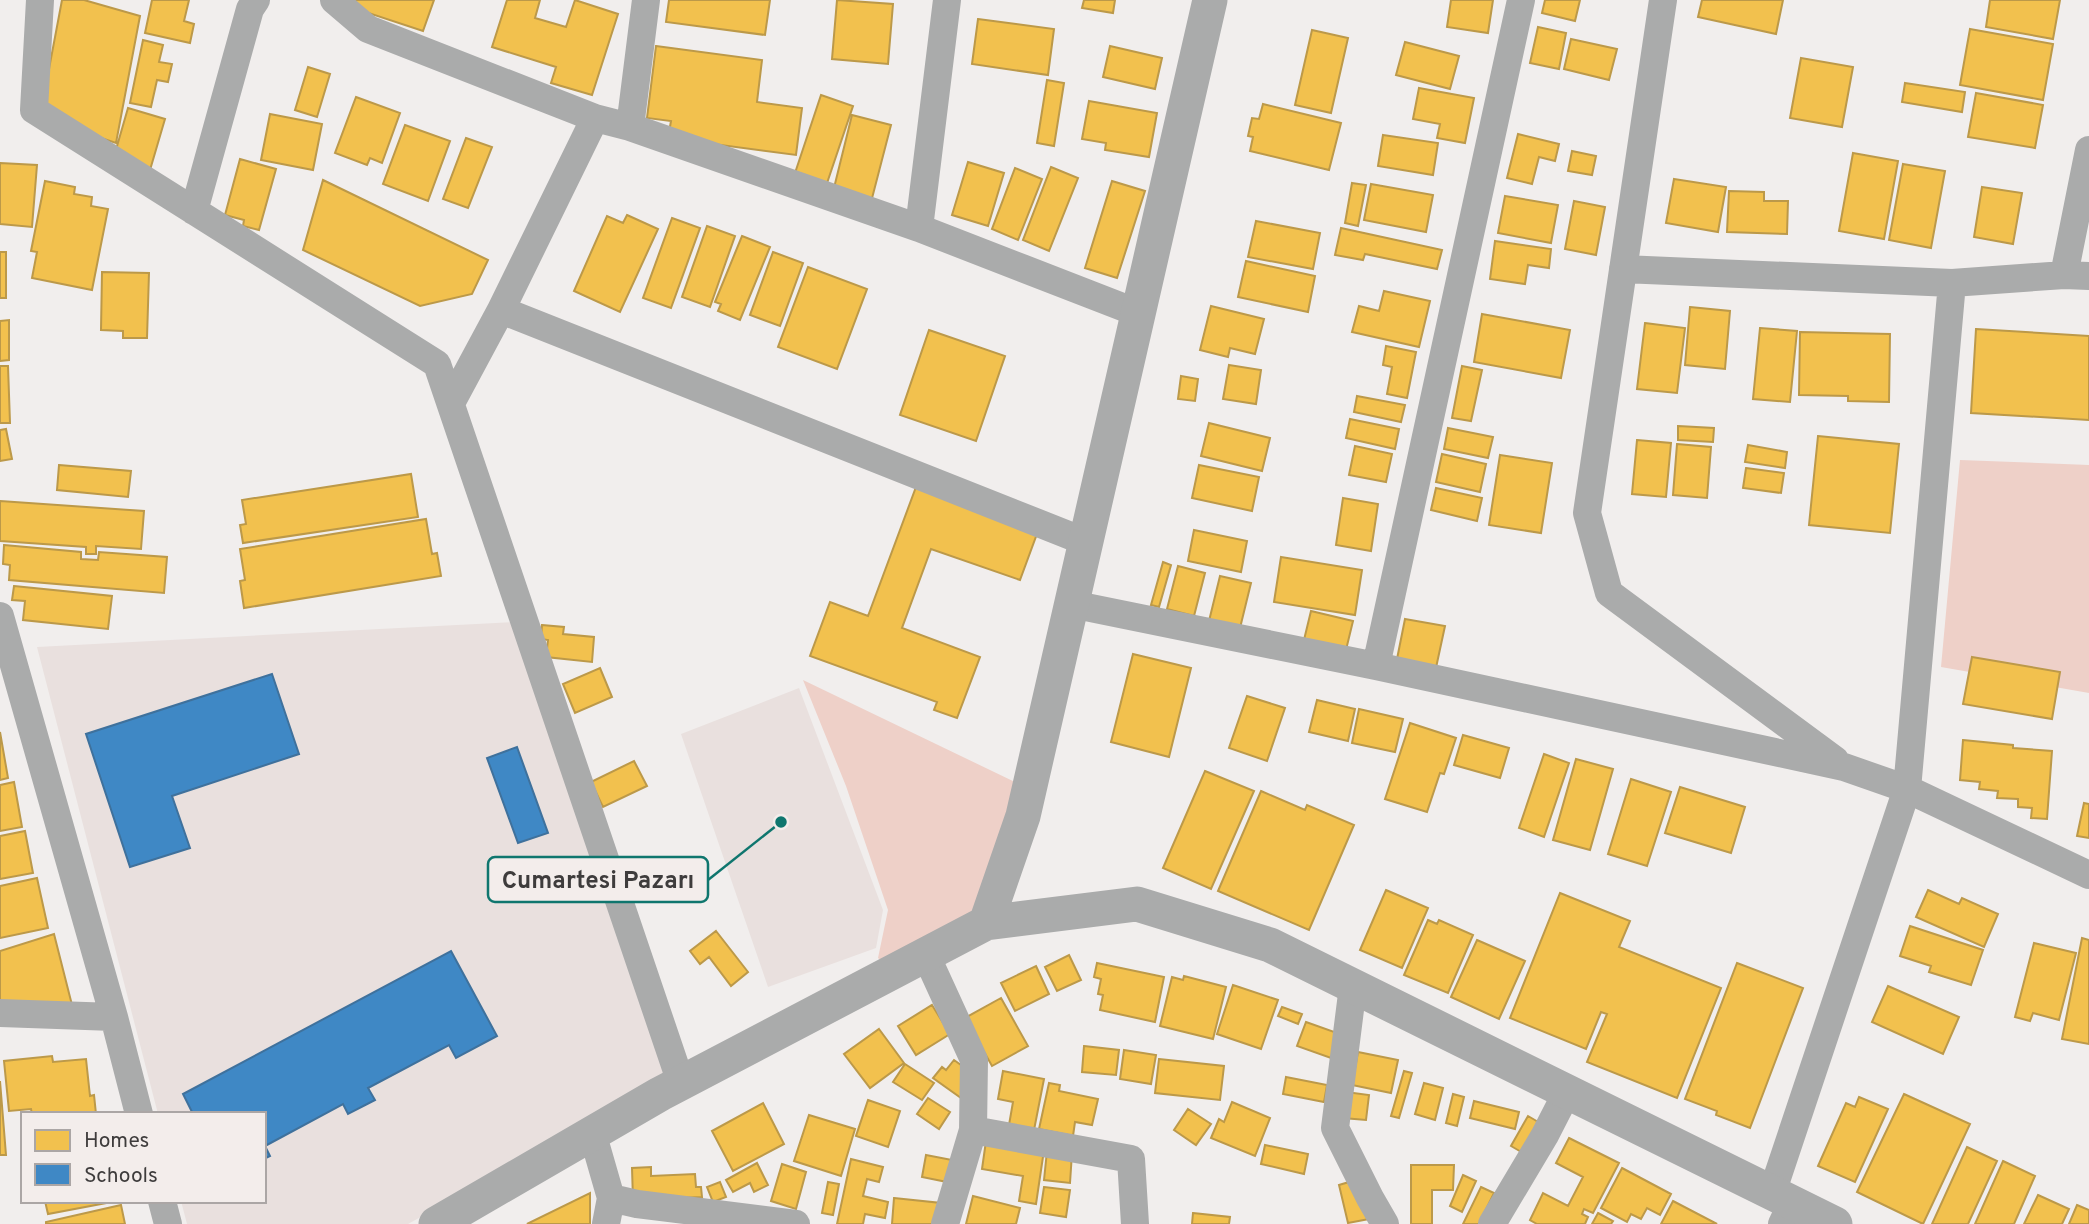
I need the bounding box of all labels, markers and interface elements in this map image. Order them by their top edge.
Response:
callout: Cumartesi Pazarı [488,857,708,902]
text: Cumartesi Pazarı [502,867,694,897]
legend [21,1112,266,1203]
text: Homes [84,1128,149,1155]
text: Schools [84,1163,158,1190]

